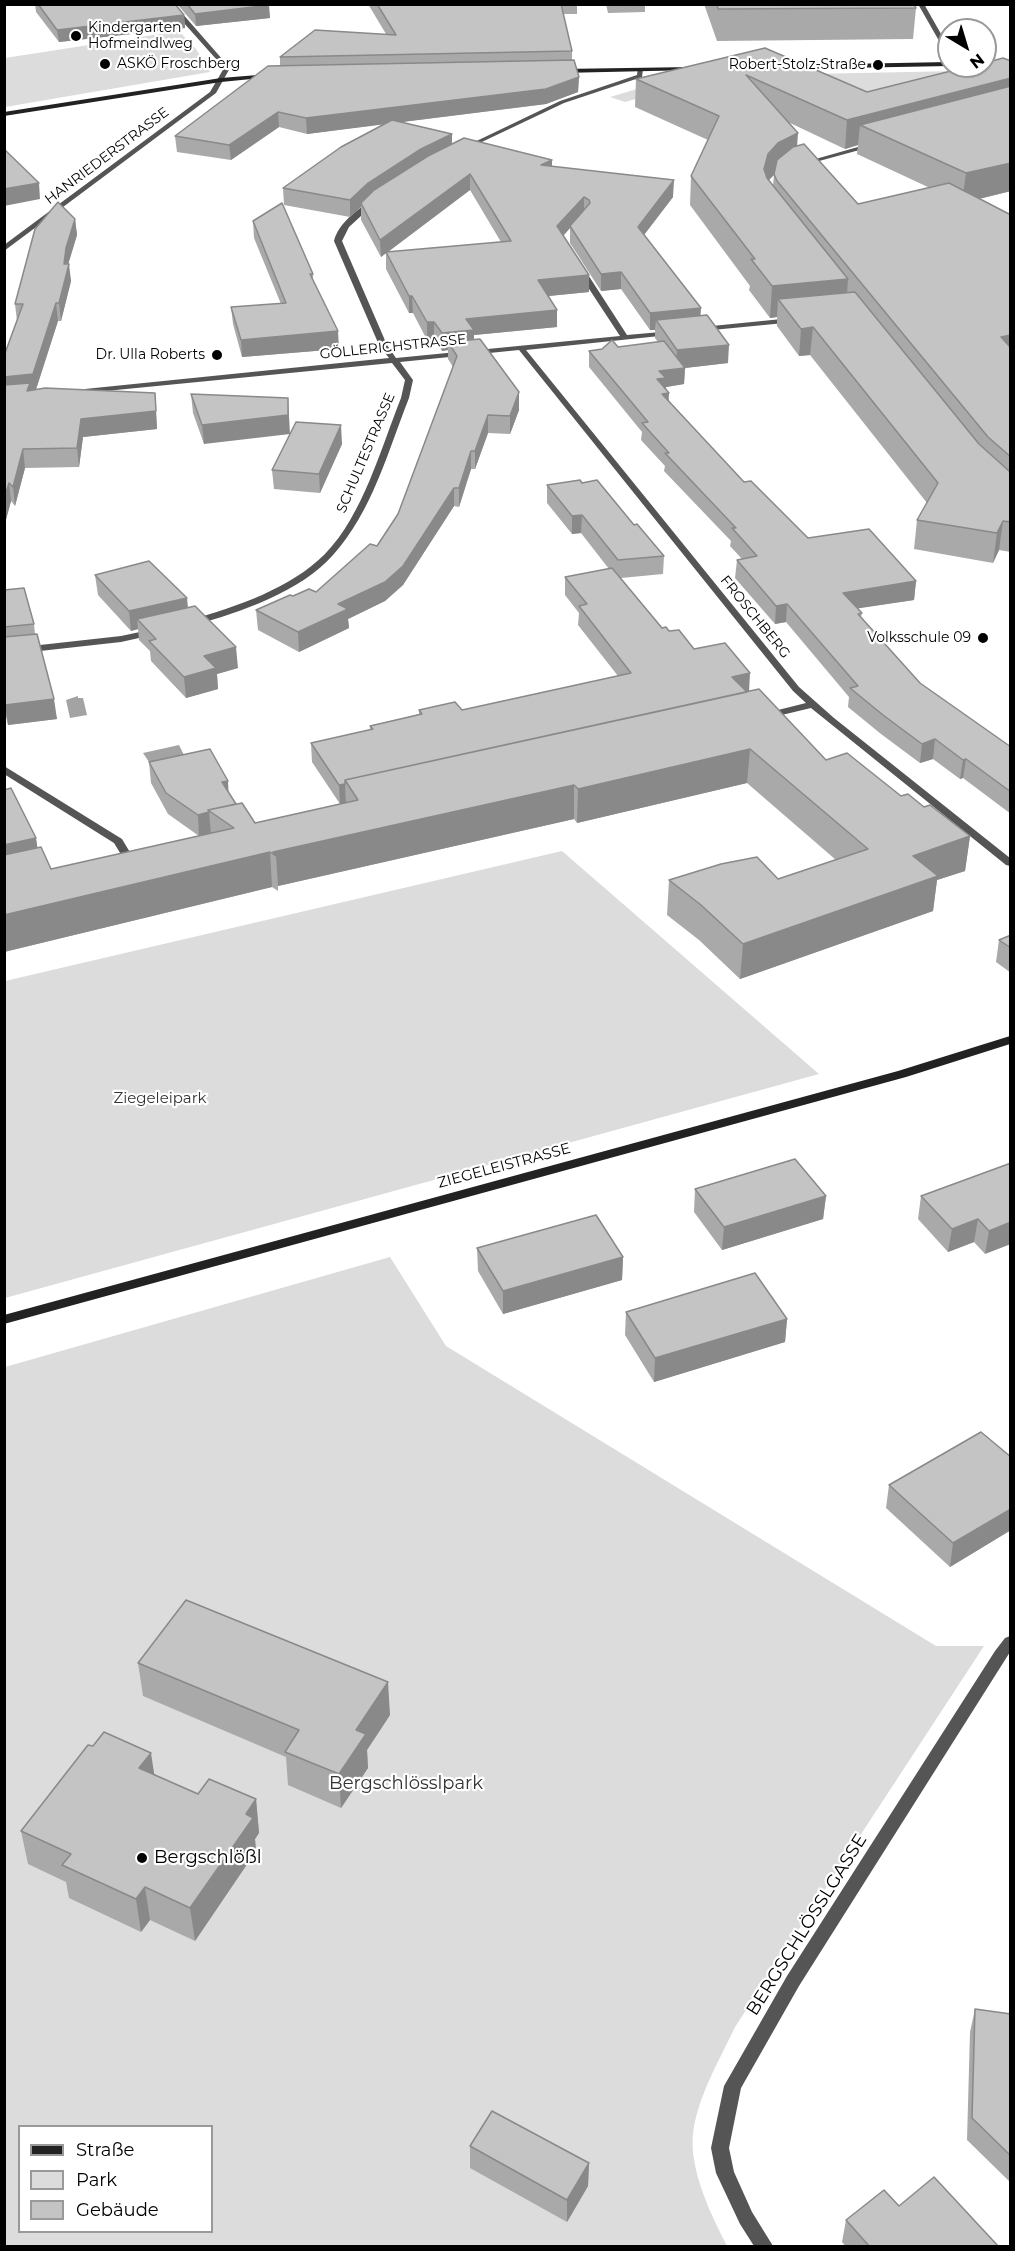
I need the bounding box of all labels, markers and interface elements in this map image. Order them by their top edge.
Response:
north arrow [937,18,997,78]
place label: Kindergarten Hofmeindlweg [88,20,193,52]
marker: Kindergarten Hofmeindlweg [69,29,83,43]
text: N [966,50,988,72]
place label: ASKÖ Froschberg [117,56,240,72]
marker: ASKÖ Froschberg [98,57,112,71]
place label: Robert-Stolz-Straße [729,57,866,73]
marker: Robert-Stolz-Straße [871,58,885,72]
street label: HANRIEDERSTRASSE [42,104,172,208]
street label: GÖLLERICHSTRASSE [319,331,467,363]
place label: Dr. Ulla Roberts [96,347,205,363]
marker: Dr. Ulla Roberts [210,348,224,362]
street label: SCHULTESTRASSE [333,390,399,516]
street label: FROSCHBERG [717,572,793,662]
place label: Volksschule 09 [867,630,971,646]
marker: Volksschule 09 [976,631,990,645]
park label: Ziegeleipark [113,1090,207,1108]
street label: ZIEGELEISTRASSE [435,1140,573,1192]
park label: Bergschlösslpark [329,1773,483,1795]
street label: BERGSCHLÖSSLGASSE [742,1830,872,2020]
place label: Bergschlößl [154,1847,262,1869]
marker: Bergschlößl [135,1851,149,1865]
legend [18,2125,213,2233]
text: Straße [76,2139,134,2161]
text: Park [76,2169,117,2191]
text: Gebäude [76,2199,159,2221]

